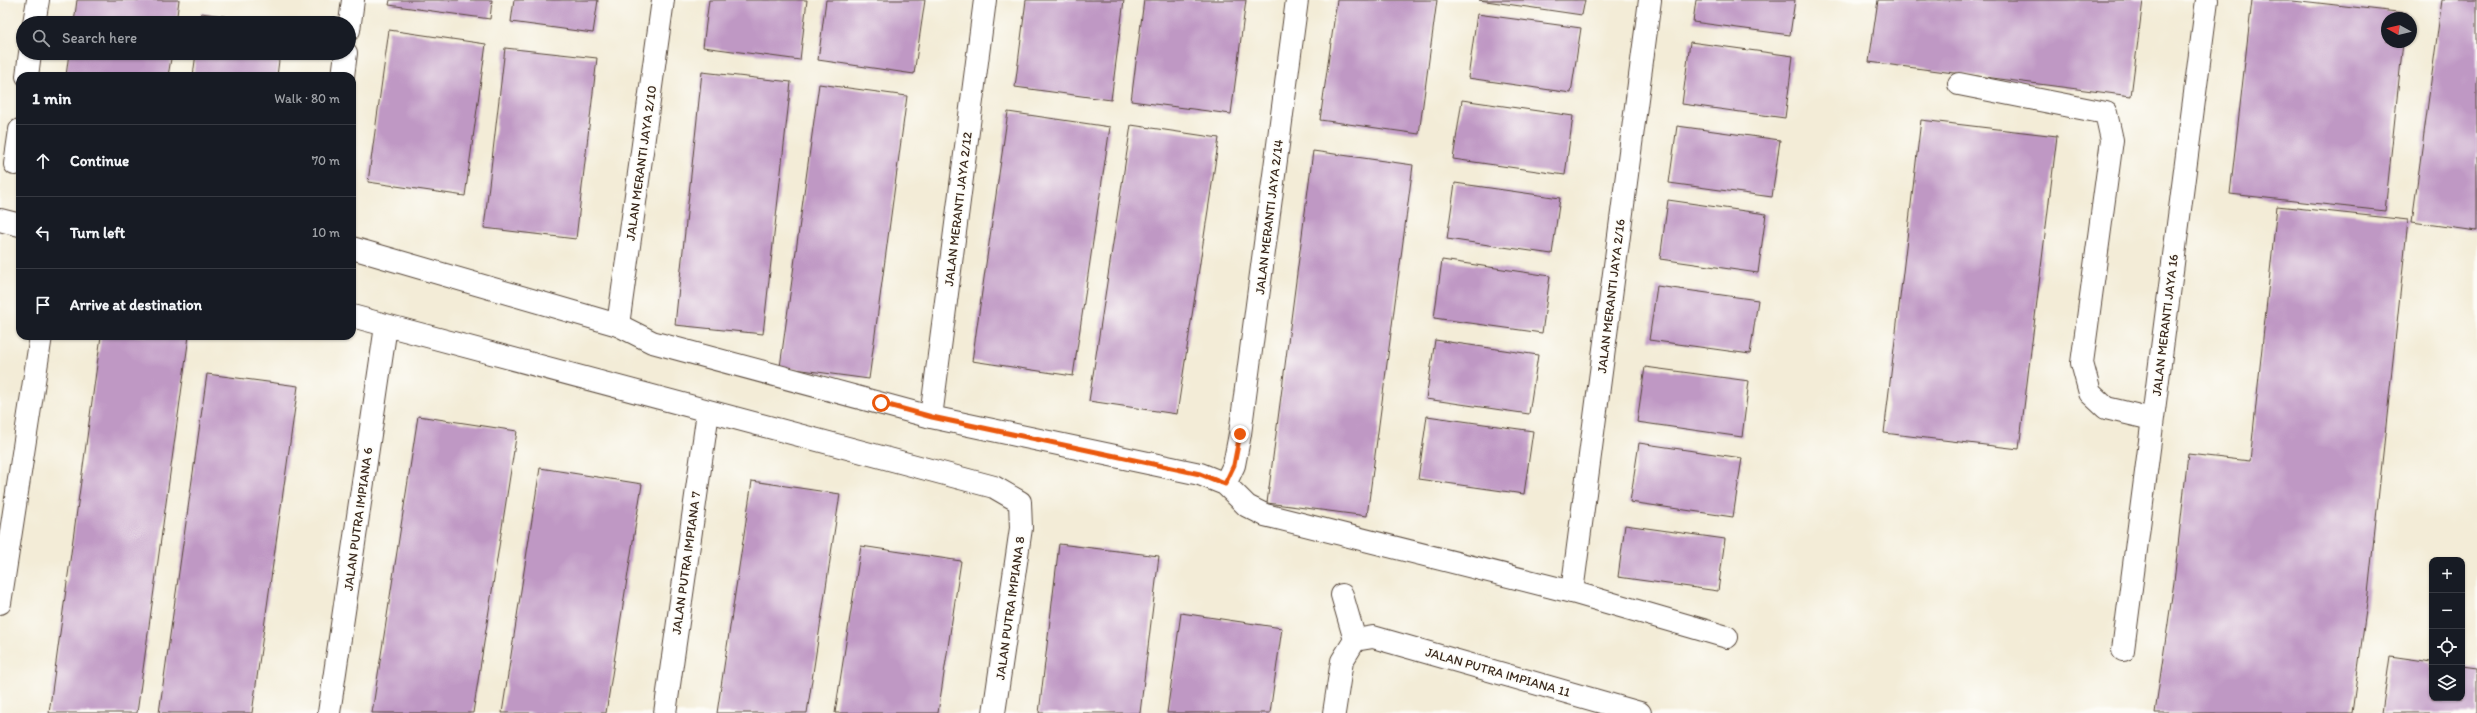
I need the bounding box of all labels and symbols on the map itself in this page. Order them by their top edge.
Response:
north arrow [2381,12,2417,48]
street label: JALAN MERANTI JAYA 2/10 [623,84,659,242]
street label: JALAN MERANTI JAYA 2/12 [941,131,975,287]
street label: JALAN MERANTI JAYA 2/14 [1252,138,1286,295]
street label: JALAN MERANTI JAYA 2/16 [1594,218,1628,374]
street label: JALAN MERANTI JAYA 16 [2149,253,2181,397]
route start [872,394,890,412]
route end [1231,425,1249,443]
street label: JALAN PUTRA IMPIANA 6 [341,446,376,592]
street label: JALAN PUTRA IMPIANA 7 [669,490,704,635]
street label: JALAN PUTRA IMPIANA 8 [992,535,1028,681]
street label: JALAN PUTRA IMPIANA 11 [1424,644,1572,700]

